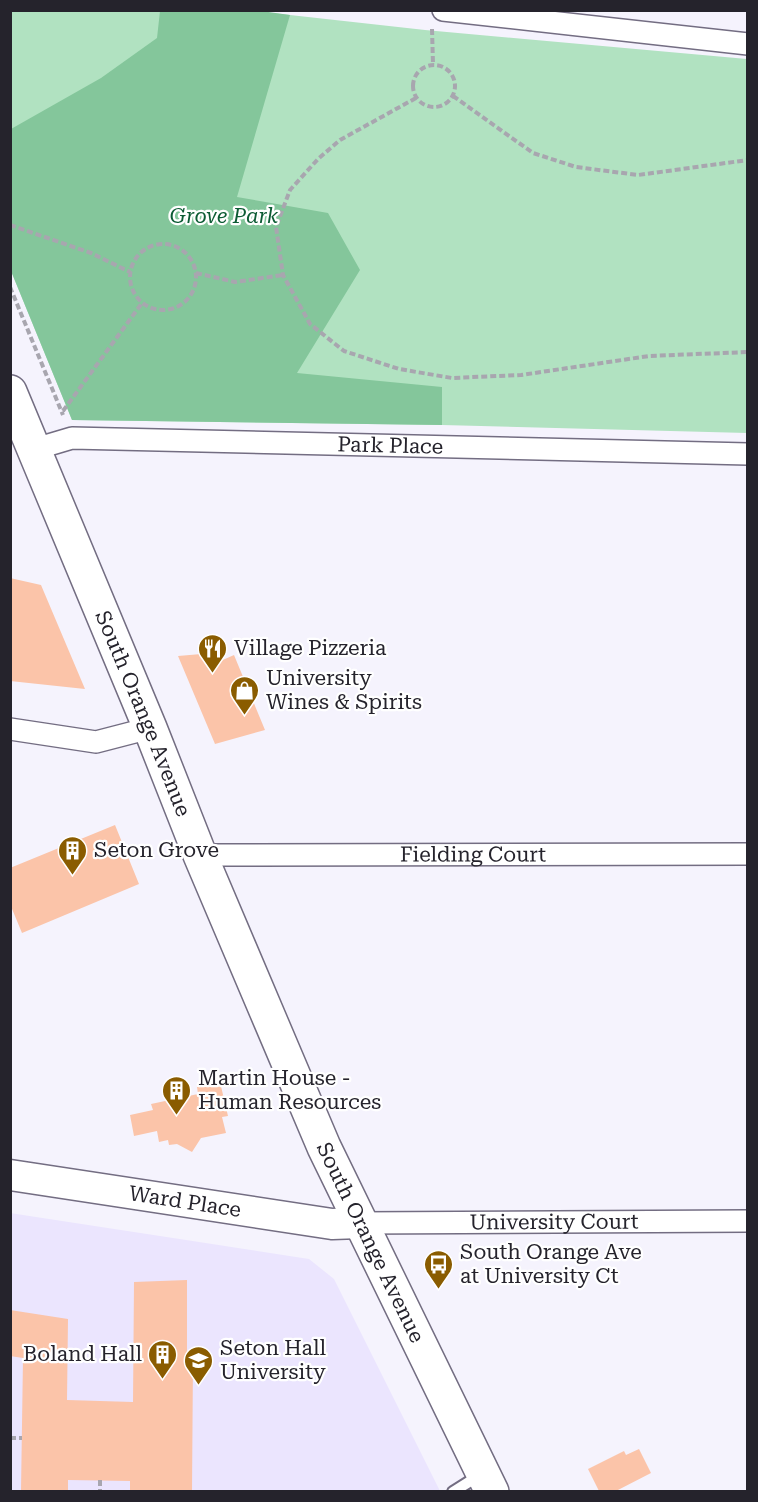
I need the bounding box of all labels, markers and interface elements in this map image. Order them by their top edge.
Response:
park label: Grove Park [170,204,279,228]
street label: Park Place [337,432,444,459]
street label: South Orange Avenue [90,607,196,820]
restaurant icon: Village Pizzeria [197,632,229,674]
place label: Village Pizzeria [234,636,387,660]
place label: University Wines & Spirits [266,666,422,714]
shop icon: University Wines & Spirits [229,674,261,716]
building icon: Seton Grove [57,834,89,876]
place label: Seton Grove [94,838,219,862]
street label: Fielding Court [400,842,546,867]
place label: Martin House - Human Resources [198,1066,381,1114]
building icon: Martin House - Human Resources [161,1074,193,1116]
street label: South Orange Avenue [312,1138,429,1347]
street label: Ward Place [127,1181,243,1222]
street label: University Court [469,1210,639,1234]
place label: South Orange Ave at University Ct [460,1240,642,1288]
bus stop icon: South Orange Ave at University Ct [423,1248,455,1290]
place label: Seton Hall University [220,1336,326,1384]
building icon: Boland Hall [147,1338,179,1380]
place label: Boland Hall [23,1342,143,1366]
school or university icon: Seton Hall University [183,1344,215,1386]

